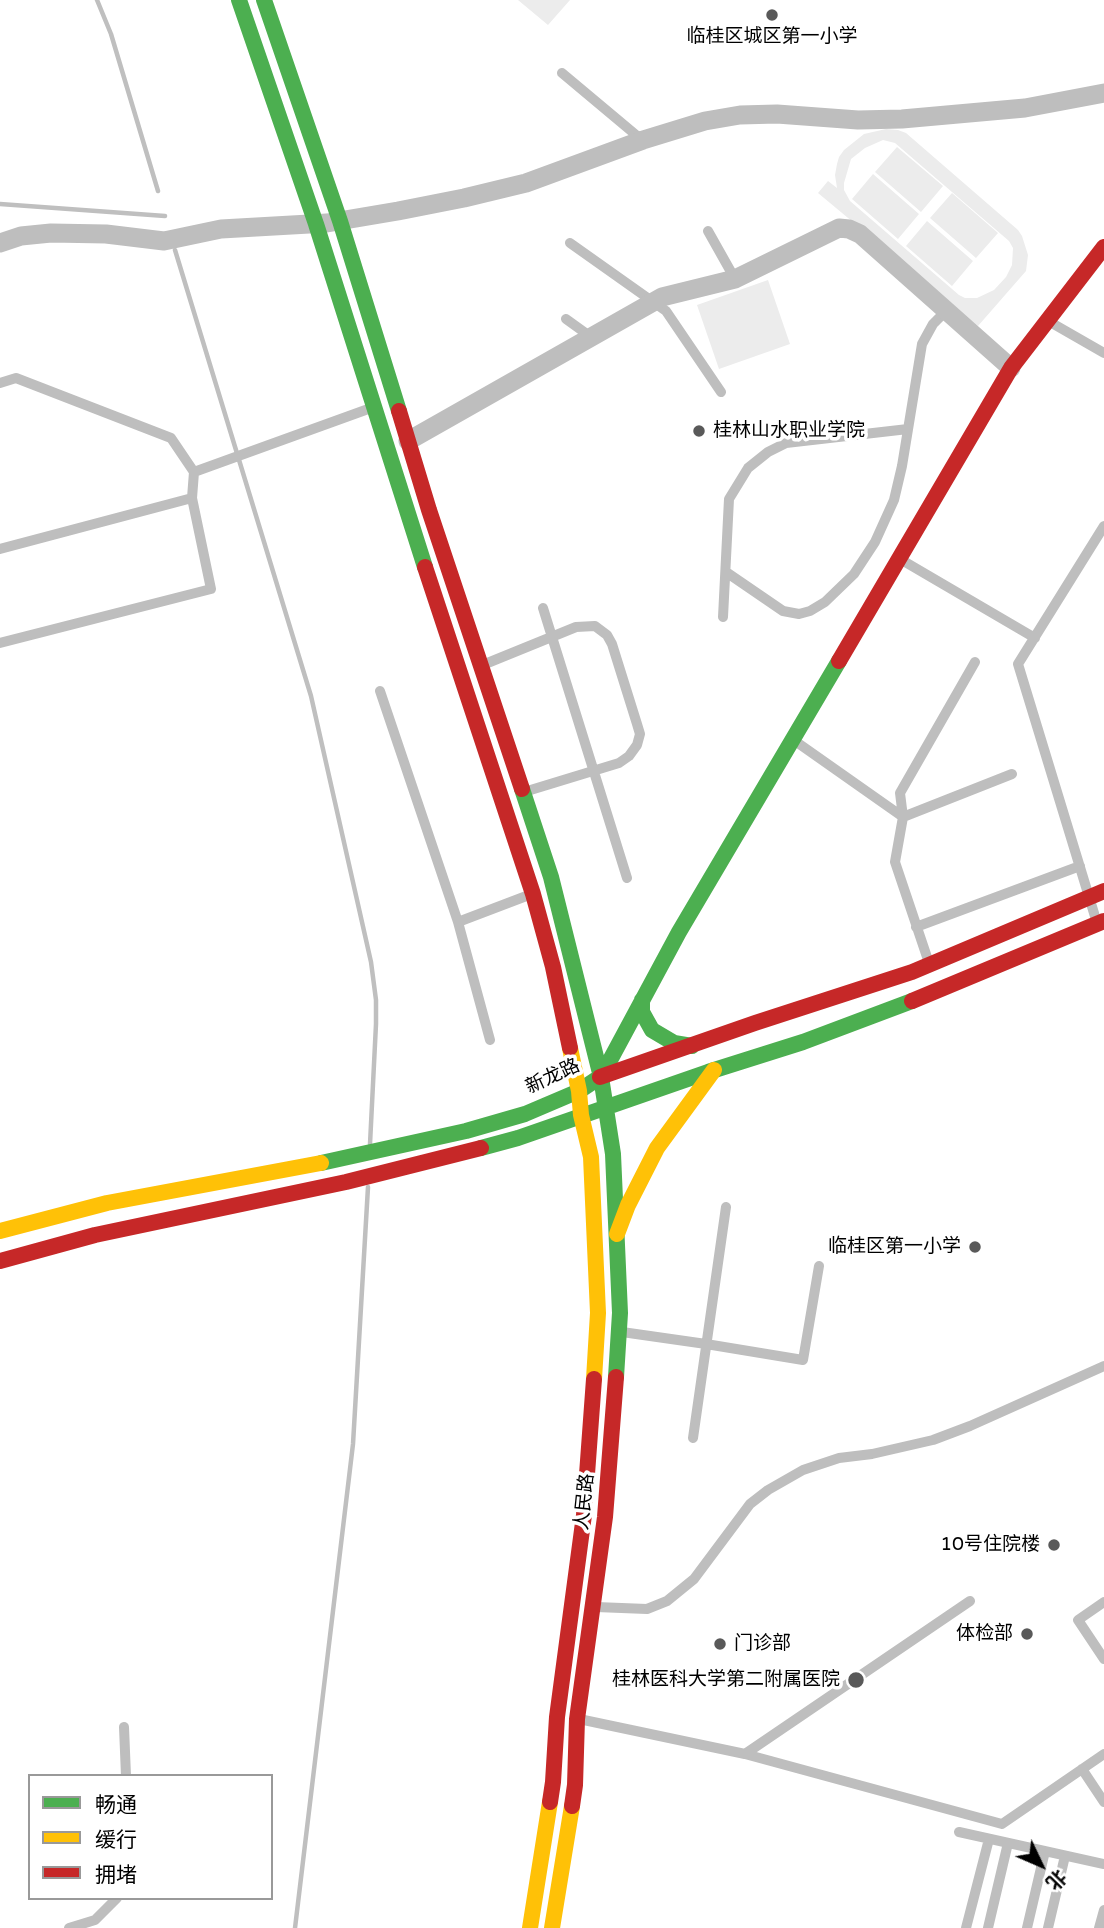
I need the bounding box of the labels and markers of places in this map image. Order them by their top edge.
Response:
marker: 临桂区城区第一小学 [764,7,780,23]
place label: 临桂区城区第一小学 [687,26,857,48]
place label: 桂林山水职业学院 [713,420,865,442]
marker: 桂林山水职业学院 [691,423,707,439]
place label: 临桂区第一小学 [828,1236,961,1258]
marker: 临桂区第一小学 [967,1239,983,1255]
place label: 10号住院楼 [940,1534,1040,1556]
marker: 10号住院楼 [1046,1537,1062,1553]
place label: 体检部 [956,1623,1013,1645]
marker: 体检部 [1019,1626,1035,1642]
place label: 门诊部 [734,1633,791,1655]
marker: 门诊部 [712,1636,728,1652]
place label: 桂林医科大学第二附属医院 [612,1669,840,1691]
marker: 桂林医科大学第二附属医院 [846,1670,866,1690]

